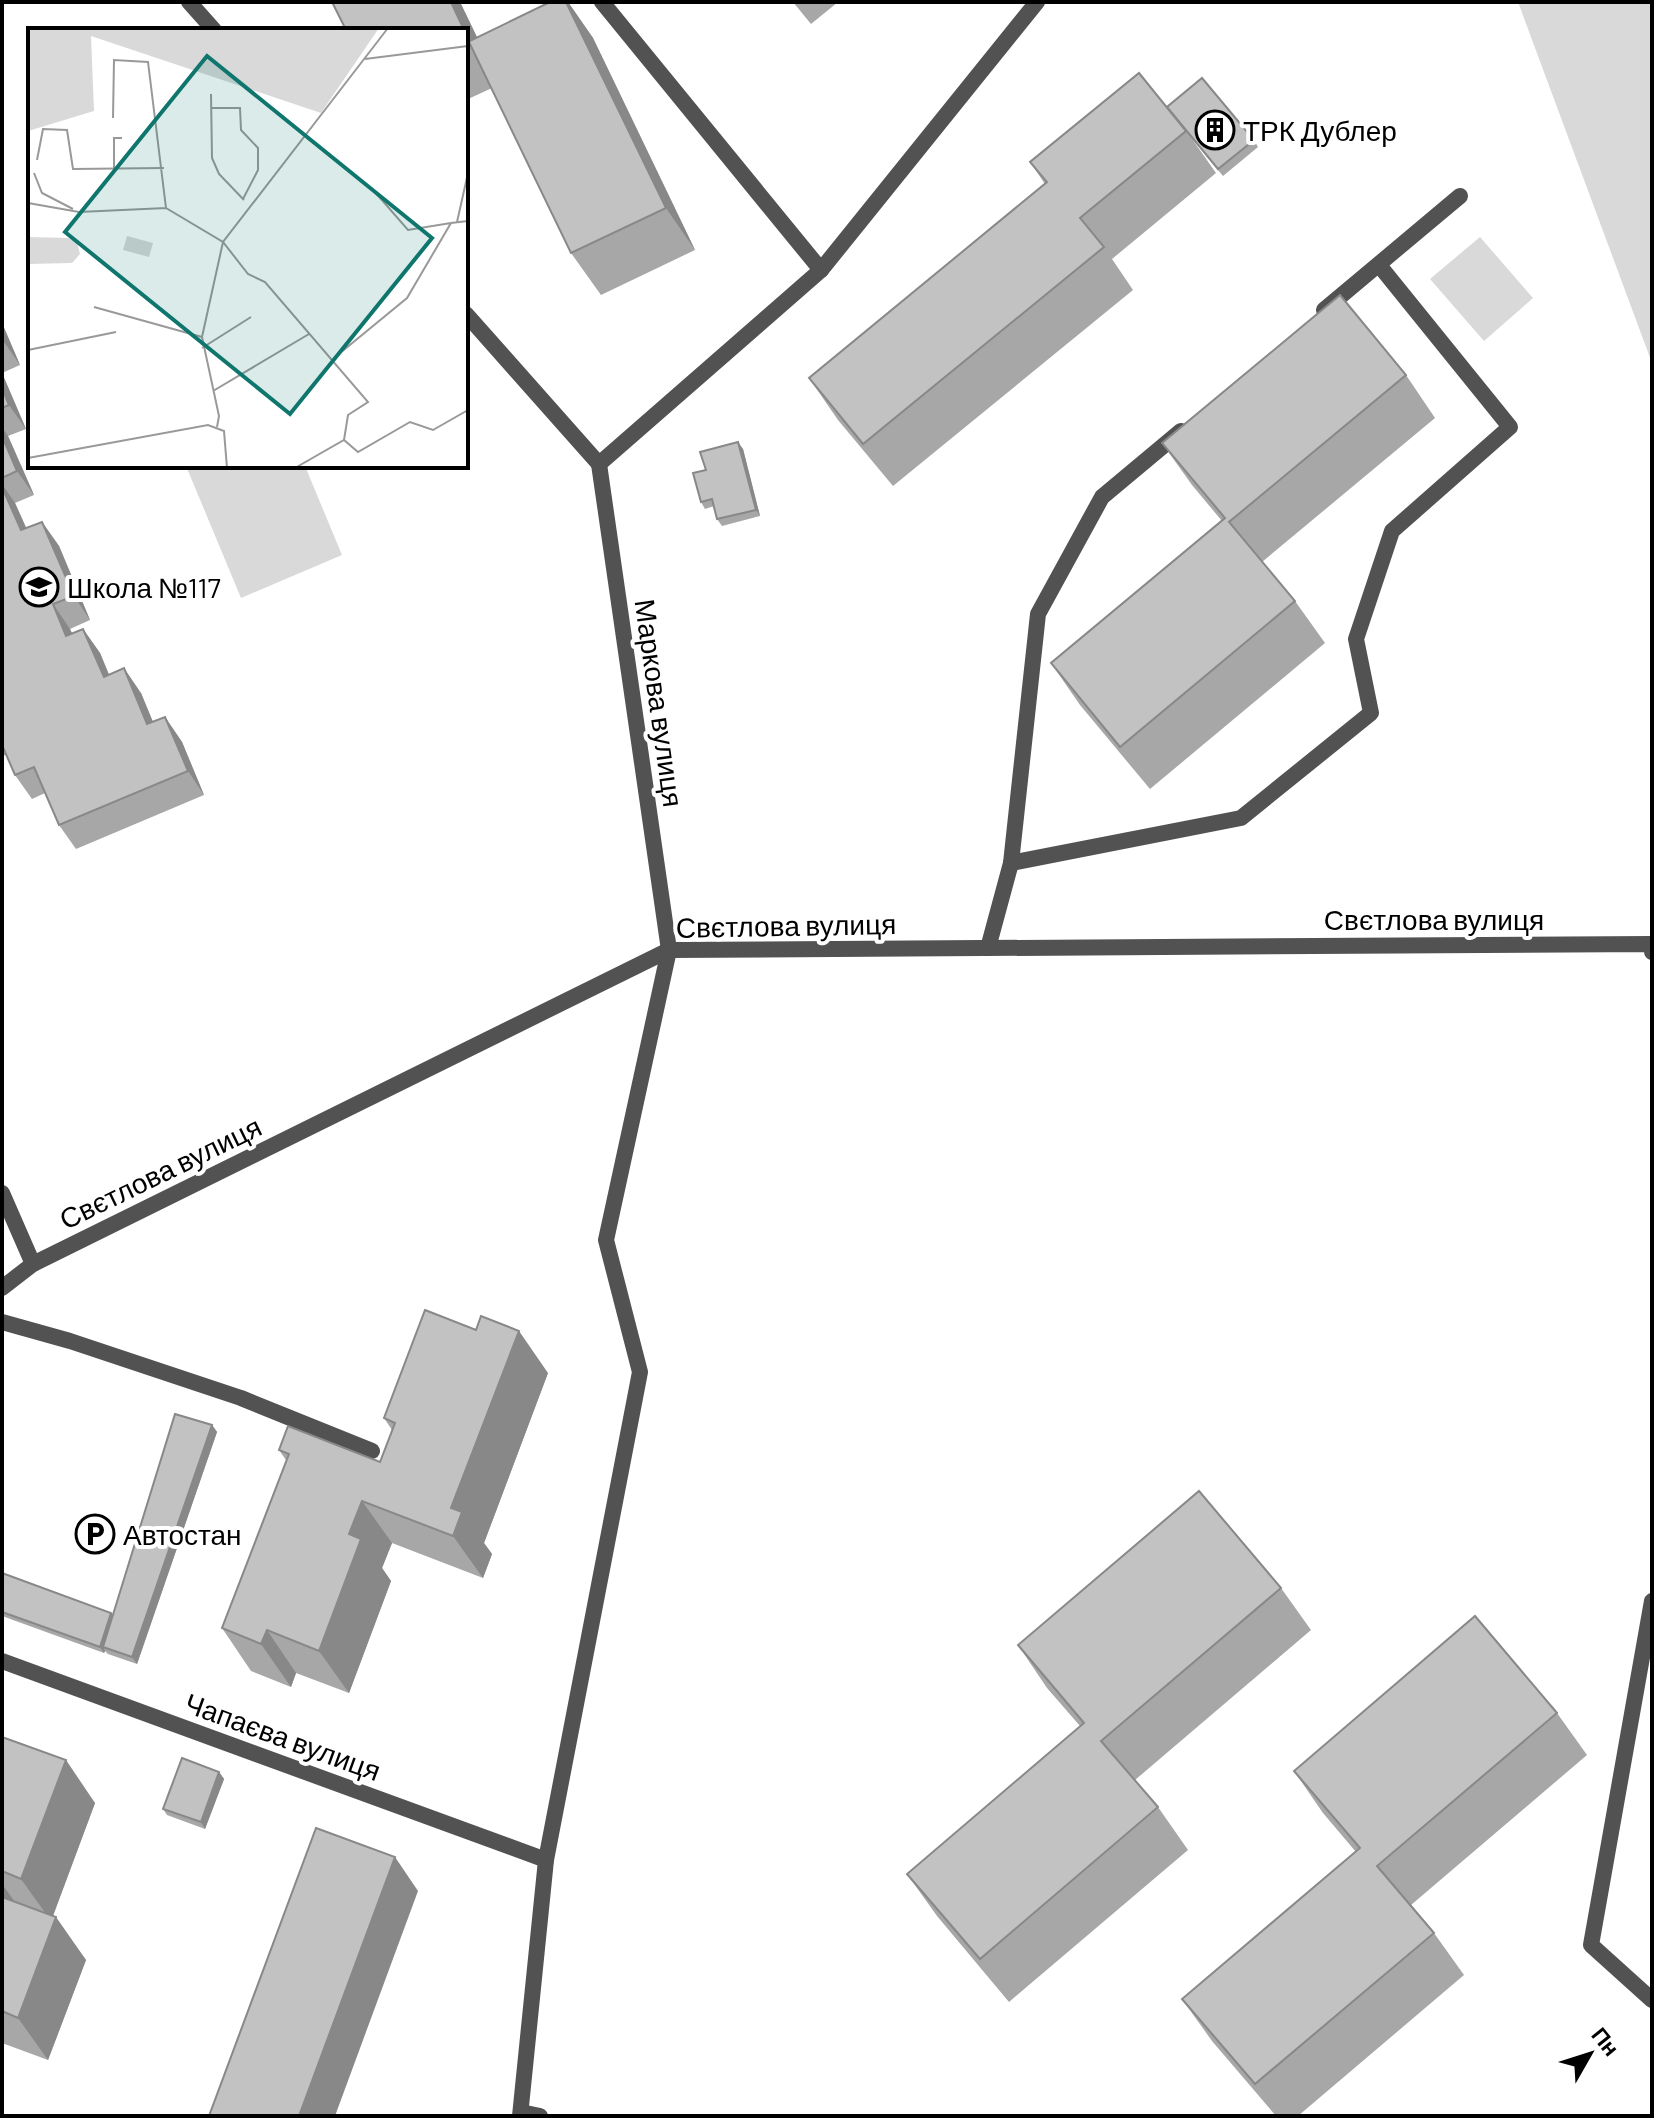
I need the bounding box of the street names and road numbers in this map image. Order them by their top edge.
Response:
street label: Маркова вулиця [629,597,691,809]
street label: Свєтлова вулиця [1324,902,1544,936]
street label: Свєтлова вулиця [676,906,896,944]
street label: Свєтлова вулиця [54,1108,266,1236]
street label: Чапаєва вулиця [180,1685,386,1787]

